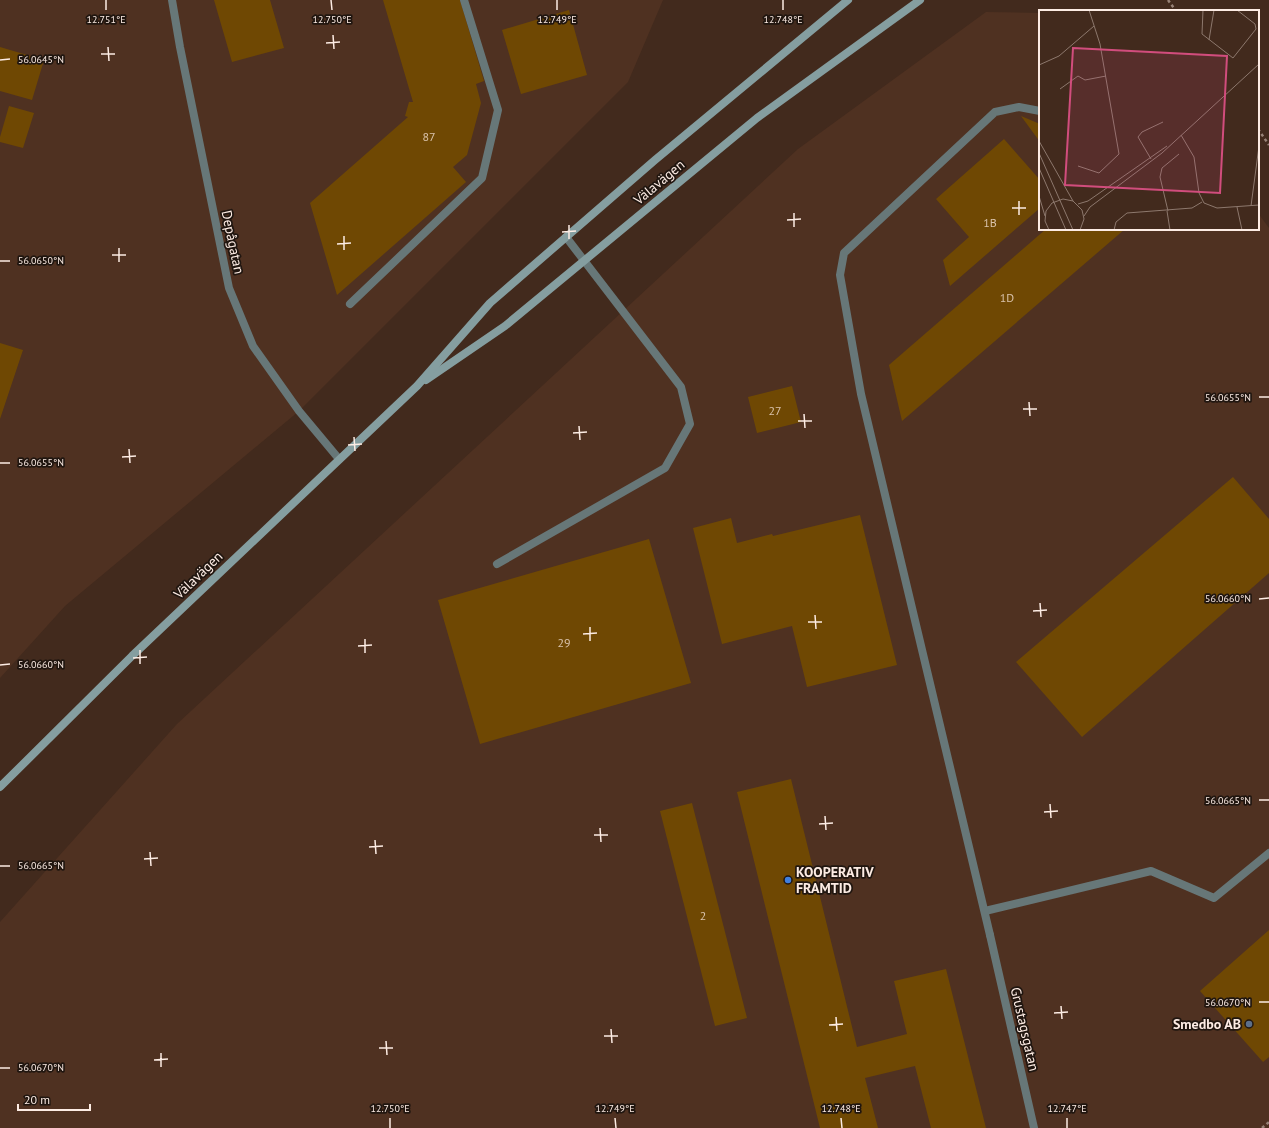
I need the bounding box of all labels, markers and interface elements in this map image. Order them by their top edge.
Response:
inset map [1039,10,1259,230]
text: 12.751°E [87,13,126,26]
text: 12.750°E [313,13,352,26]
text: 12.749°E [538,13,577,26]
text: 12.748°E [764,13,803,26]
text: 56.0645°N [18,53,64,66]
house number: 87 [422,129,436,144]
street label: Välavägen [629,155,688,209]
street label: Depågatan [217,209,249,275]
house number: 1B [983,215,997,230]
text: 56.0650°N [18,254,64,267]
house number: 1D [1000,290,1014,305]
text: 56.0655°N [1205,391,1251,404]
house number: 27 [768,403,782,418]
text: 56.0655°N [18,456,64,469]
street label: Välavägen [169,547,226,603]
text: 56.0660°N [1205,592,1251,605]
house number: 29 [557,635,571,650]
text: 56.0660°N [18,658,64,671]
text: 56.0665°N [1205,794,1251,807]
text: 56.0665°N [18,859,64,872]
place label: KOOPERATIV FRAMTID [796,863,874,897]
marker: KOOPERATIV FRAMTID [783,875,793,885]
house number: 2 [700,908,706,923]
street label: Grustagsgatan [1007,985,1043,1073]
text: 56.0670°N [1205,996,1251,1009]
place label: Smedbo AB [1173,1015,1241,1033]
marker: Smedbo AB [1244,1019,1254,1029]
text: 56.0670°N [18,1061,64,1074]
scale bar [18,1086,90,1112]
text: 20 m [24,1092,50,1107]
text: 12.750°E [371,1102,410,1115]
text: 12.749°E [596,1102,635,1115]
text: 12.748°E [822,1102,861,1115]
text: 12.747°E [1048,1102,1087,1115]

